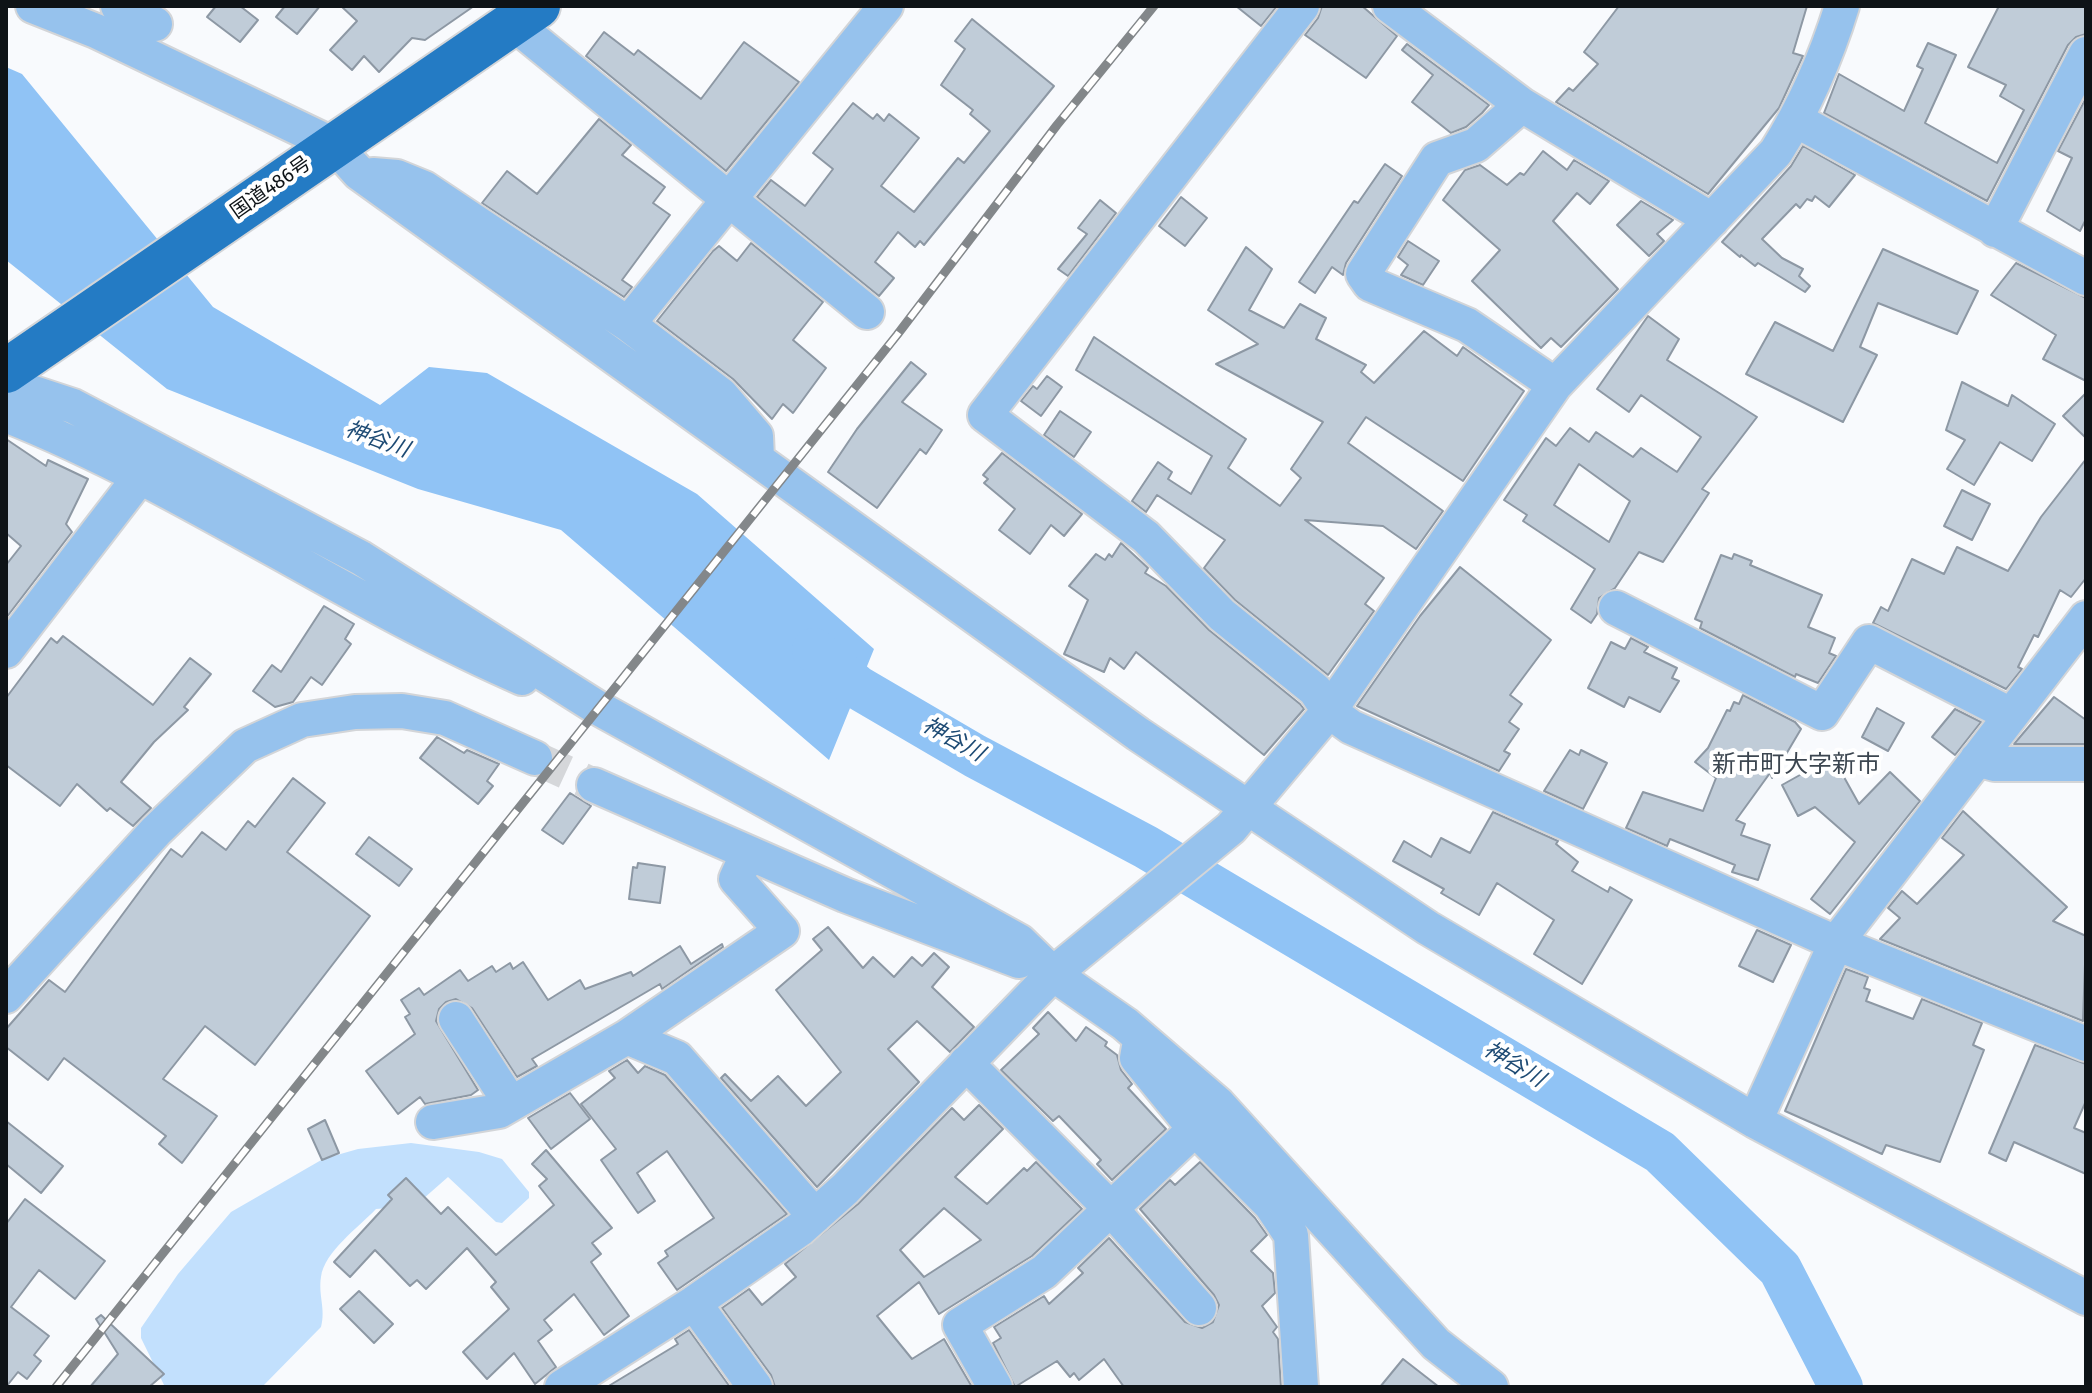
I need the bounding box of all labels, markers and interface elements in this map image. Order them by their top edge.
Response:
street label: 国道486号 [226,152,316,224]
water label: 神谷川 [341,416,413,464]
water label: 神谷川 [918,712,988,768]
district label: 新市町大字新市 [1712,751,1880,779]
water label: 神谷川 [1479,1037,1549,1093]

